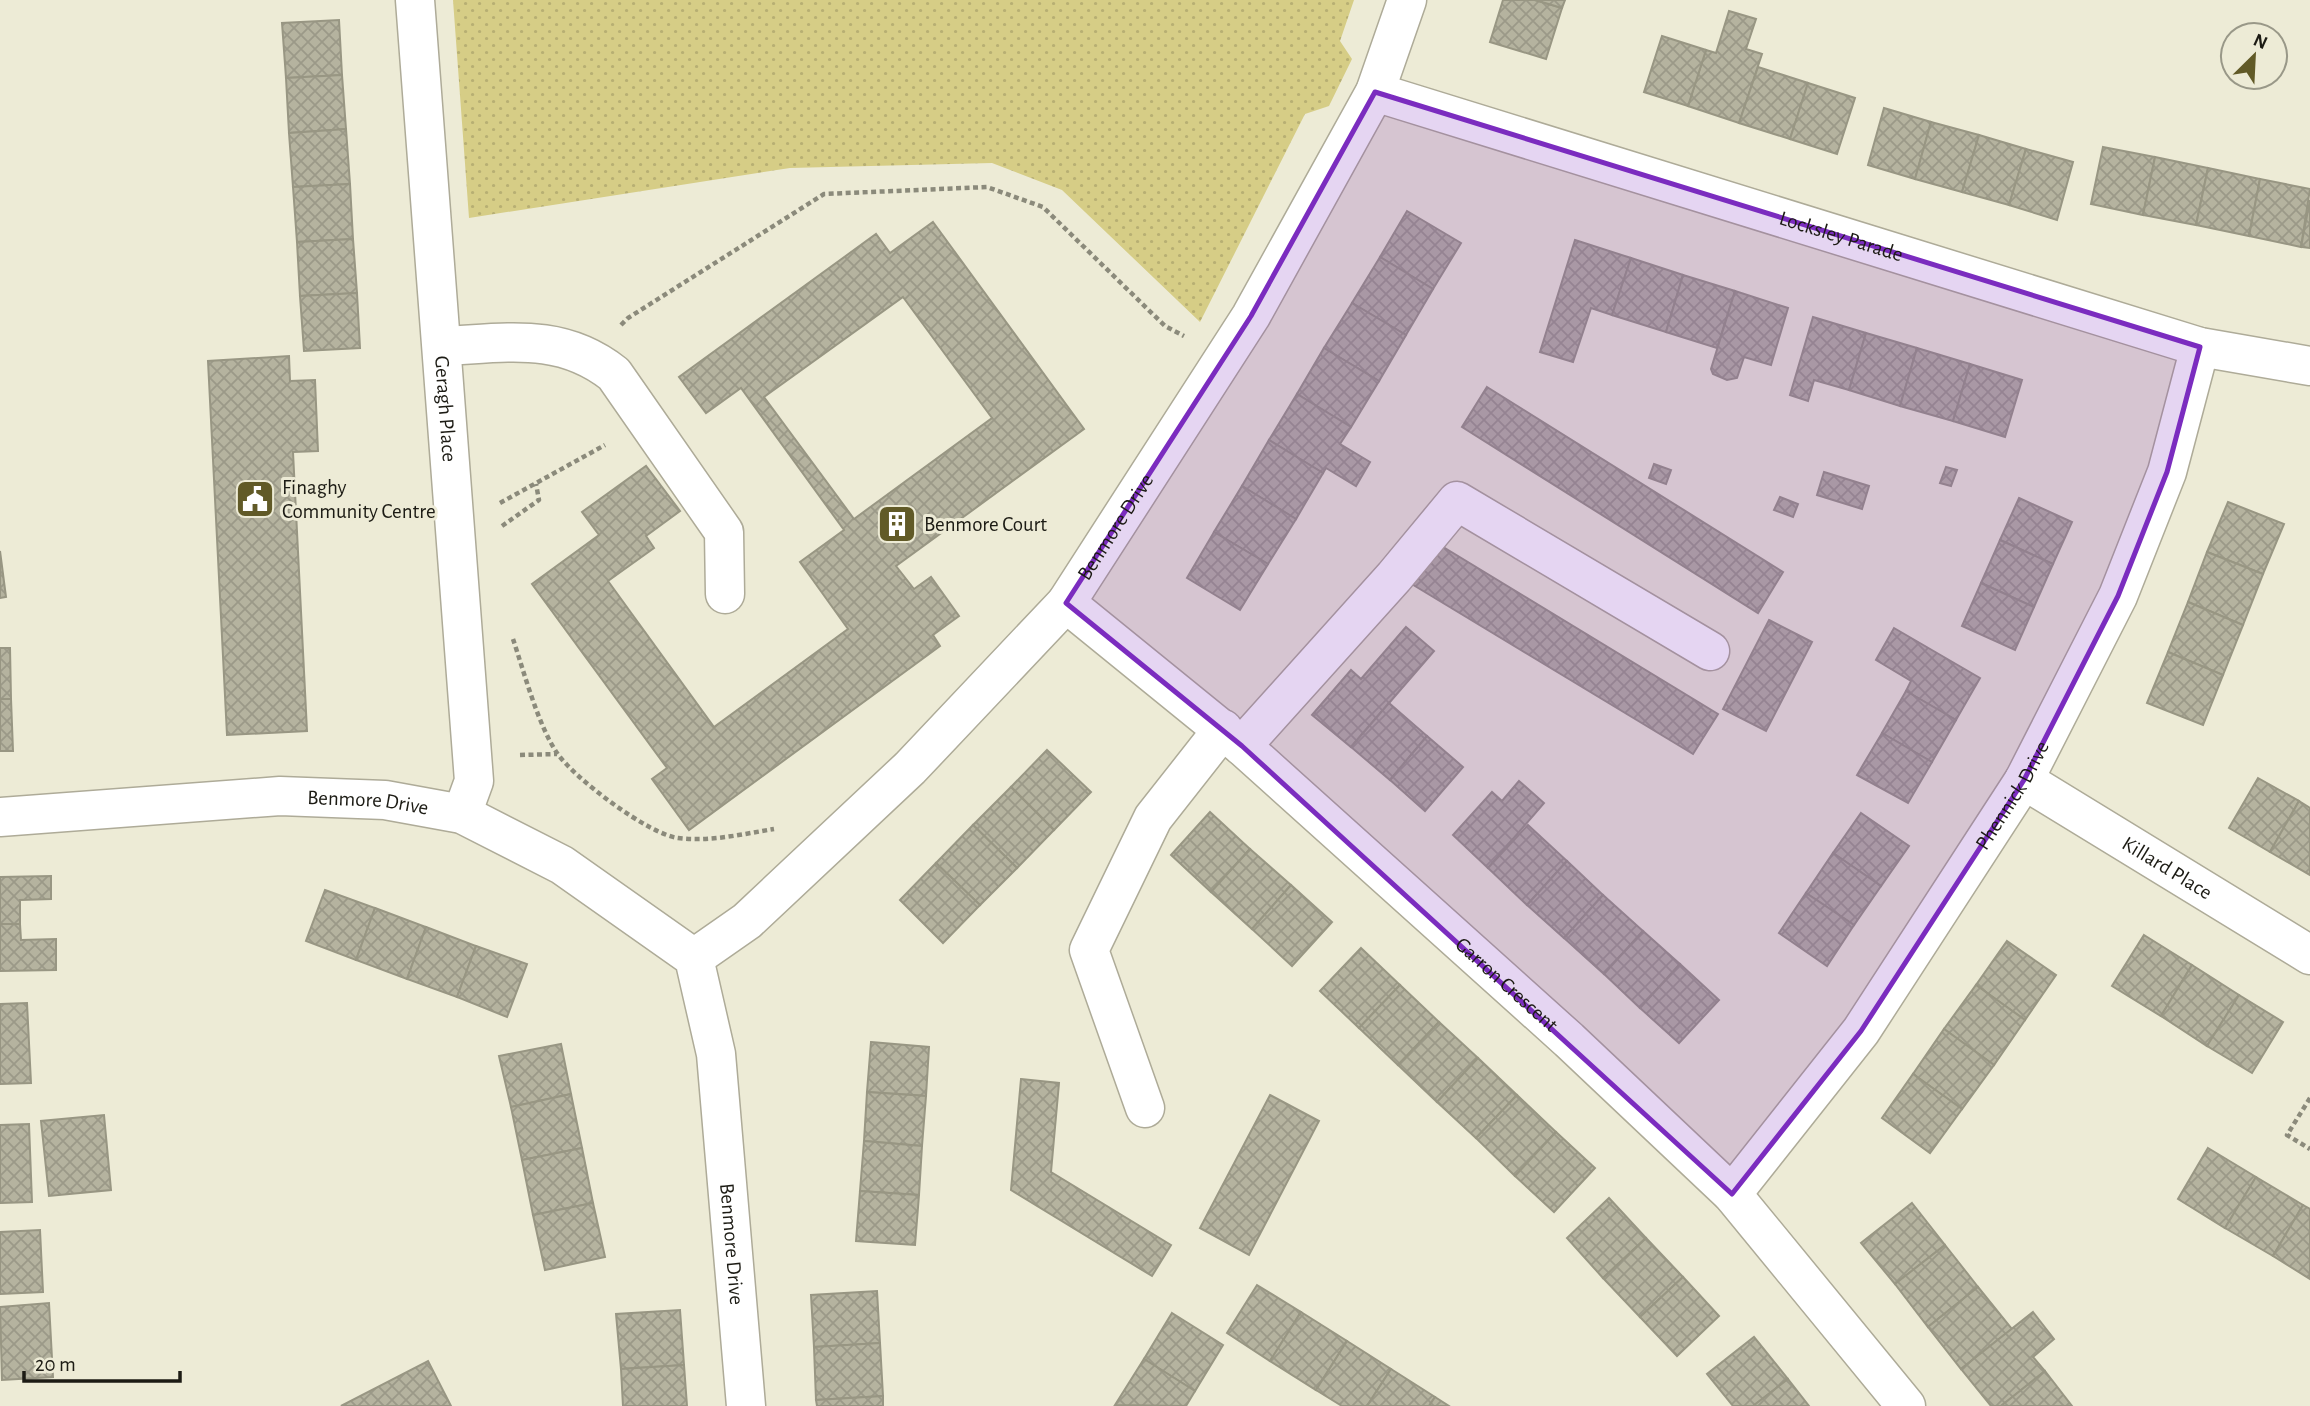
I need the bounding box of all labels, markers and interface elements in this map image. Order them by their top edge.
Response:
north arrow [2219,21,2289,91]
text: N [2250,30,2270,53]
street label: Locksley Parade [1777,207,1906,265]
street label: Geragh Place [431,355,460,463]
street label: Benmore Drive [1073,470,1157,584]
place label: Finaghy Community Centre [282,477,436,522]
public building icon: Finaghy Community Centre [234,478,276,520]
building icon: Benmore Court [876,503,918,545]
place label: Benmore Court [924,514,1047,535]
street label: Phennick Drive [1971,738,2053,853]
street label: Benmore Drive [307,787,430,818]
street label: Killard Place [2119,832,2216,903]
street label: Garron Crescent [1452,933,1562,1036]
street label: Benmore Drive [717,1182,748,1306]
scale bar [24,1340,180,1384]
text: 20 m [35,1354,76,1375]

